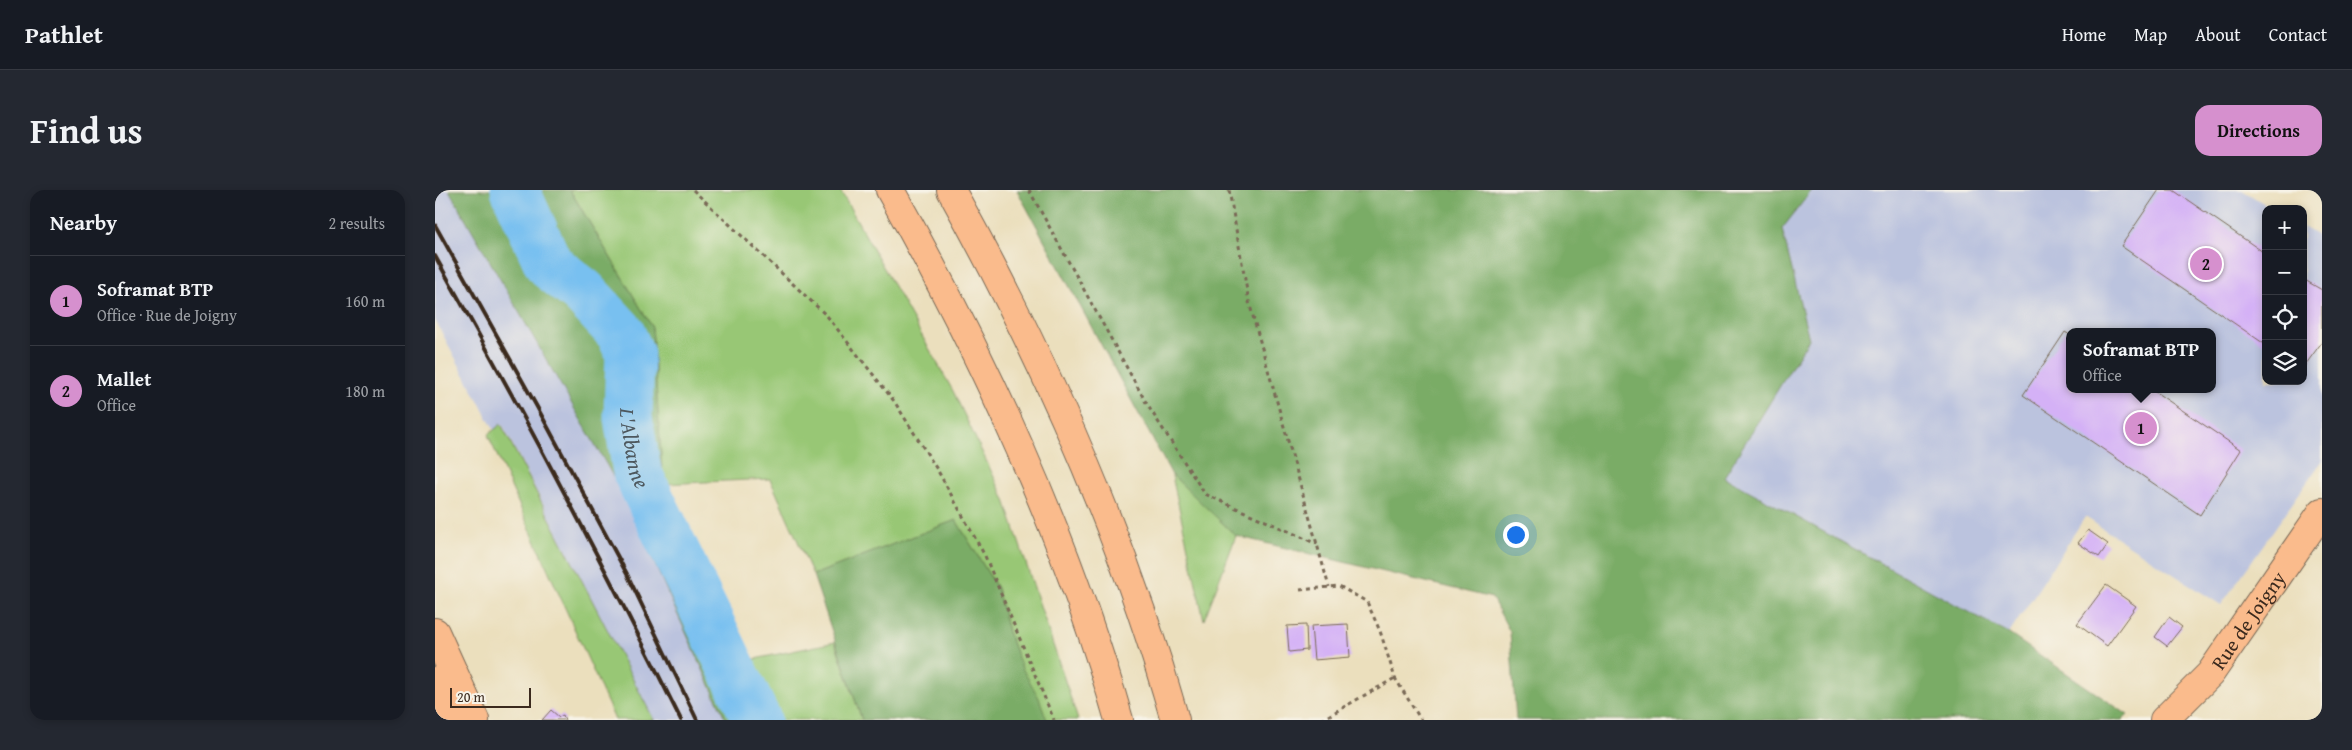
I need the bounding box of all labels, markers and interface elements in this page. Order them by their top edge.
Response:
text: Pathlet [25,17,103,52]
text: Home [2062,21,2106,48]
text: Map [2134,21,2167,48]
text: About [2195,21,2241,48]
text: Contact [2269,21,2327,48]
text: Find us [30,105,143,156]
button: Directions [2195,105,2322,156]
map controls [2262,205,2307,385]
button: + [2262,205,2307,250]
text: Nearby [50,207,117,238]
text: 2 results [328,211,385,235]
pin: 2 [2190,245,2222,283]
button: − [2262,250,2307,295]
text: Soframat BTP [97,275,213,303]
text: 1 [62,289,70,313]
text: 160 m [345,289,385,313]
button: locate [2262,295,2307,340]
text: Office · Rue de Joigny [97,303,237,327]
popup [2066,328,2216,393]
text: Soframat BTP [2083,335,2199,363]
button: layers [2262,340,2307,385]
text: Office [2083,363,2122,387]
text: Mallet [97,365,151,393]
text: 2 [62,379,70,403]
text: 180 m [345,379,385,403]
text: Office [97,393,136,417]
water label: L'Albanne [612,407,658,493]
pin: 1 [2125,409,2157,447]
your location [1503,522,1529,548]
street label: Rue de Joigny [2203,565,2292,675]
scale bar [450,685,531,708]
text: 20 m [457,687,485,707]

